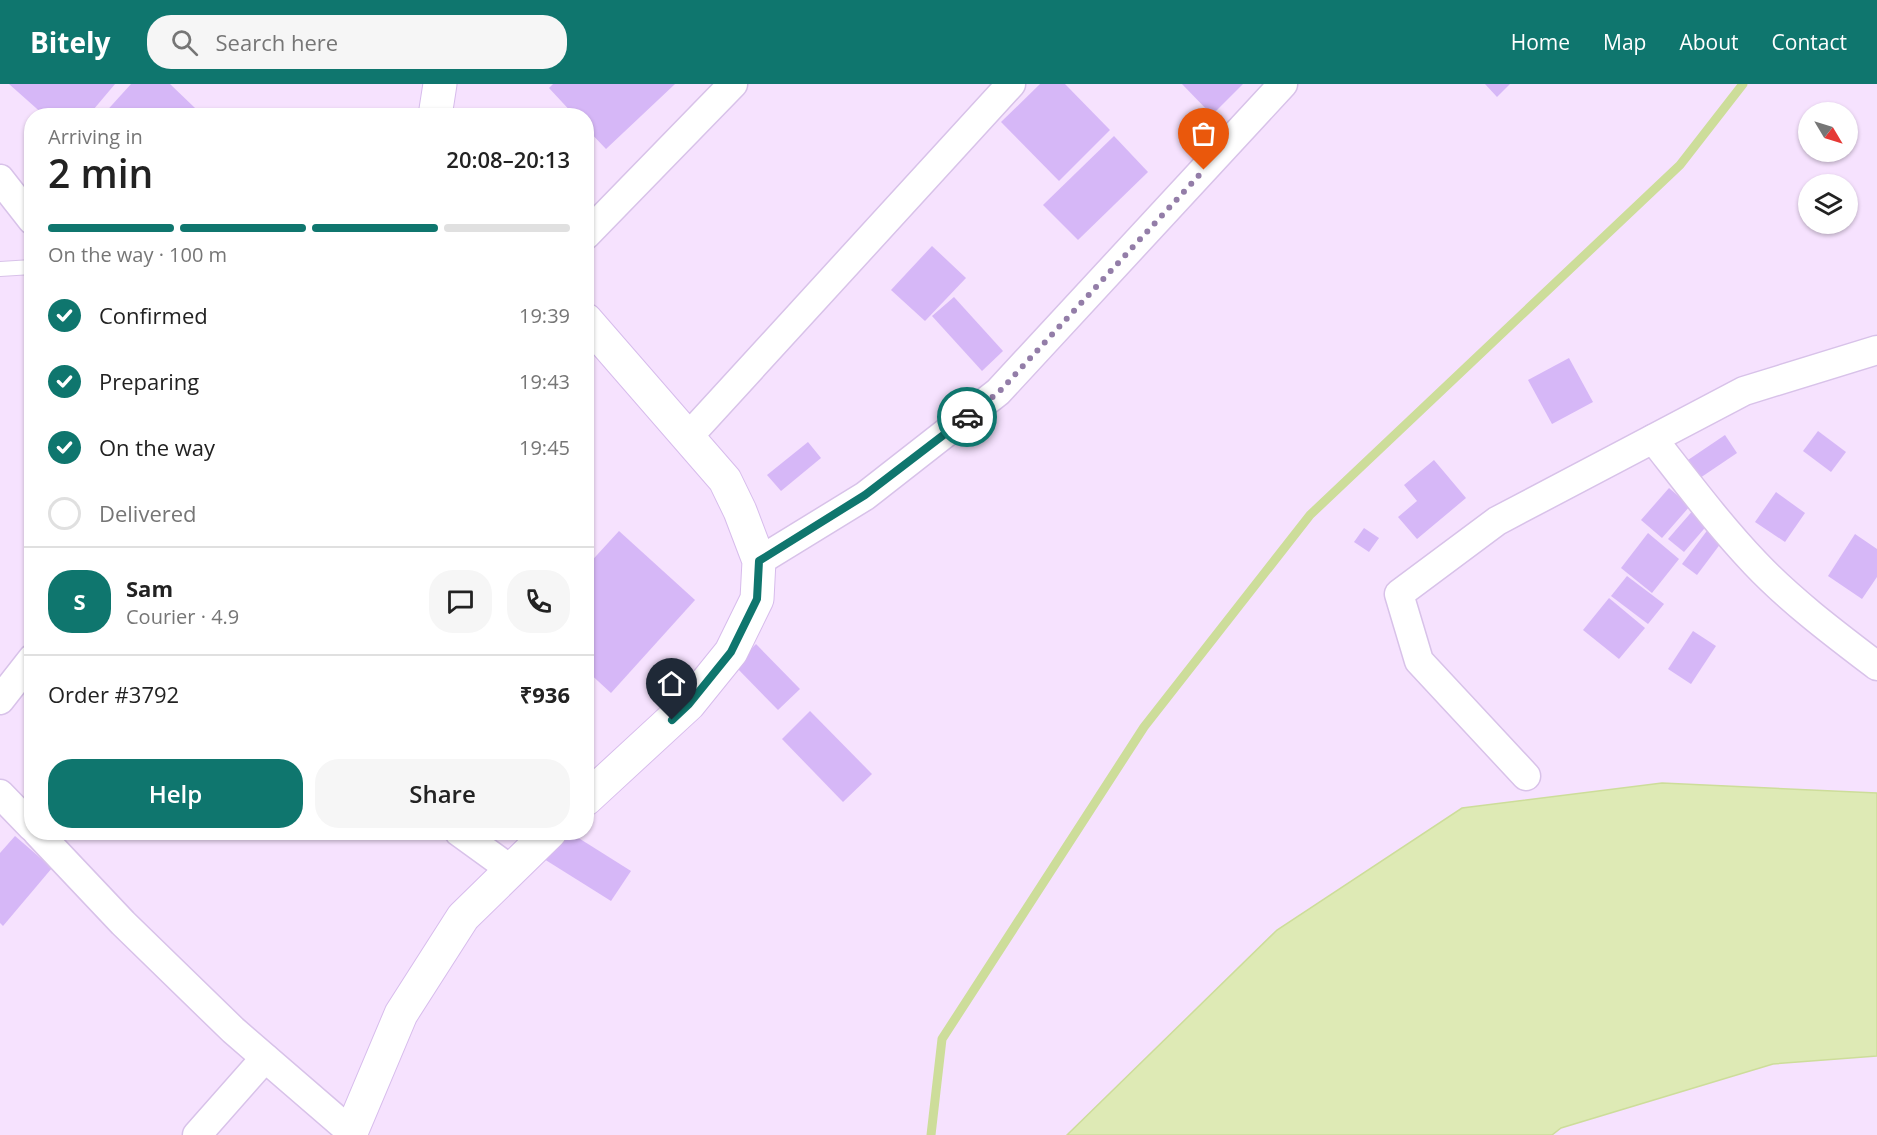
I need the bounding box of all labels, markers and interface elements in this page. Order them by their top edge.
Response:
search box [147,15,567,69]
text: Bitely [30,23,111,61]
icon: search [168,26,201,59]
text: Search here [216,27,338,57]
text: Home [1511,28,1570,56]
text: Map [1603,28,1646,56]
text: About [1679,28,1739,56]
text: Contact [1772,28,1847,56]
north arrow [1798,102,1858,162]
map controls [1798,102,1858,234]
pin [1178,108,1229,170]
icon: bag [1187,117,1220,150]
text: Arriving in [48,123,143,150]
text: 20:08–20:13 [446,144,570,174]
text: 2 min [48,146,153,199]
button: layers [1798,174,1858,234]
text: On the way · 100 m [48,241,227,268]
icon: check [48,299,81,332]
text: Confirmed [99,300,208,330]
text: 19:39 [519,302,570,329]
icon: check [48,365,81,398]
text: Preparing [99,366,199,396]
text: 19:43 [519,368,570,395]
courier [937,387,997,447]
icon: car [951,401,984,434]
icon: check [48,431,81,464]
text: On the way [99,432,215,462]
text: 19:45 [519,434,570,461]
text: Delivered [99,498,197,528]
button: chat [429,570,492,633]
button: phone [507,570,570,633]
text: Sam [126,573,173,603]
text: S [73,586,86,616]
text: Courier · 4.9 [126,603,239,630]
pin [646,658,697,720]
icon: home [655,667,688,700]
text: Order #3792 [48,679,179,709]
text: ₹936 [520,679,570,709]
button: Help [48,759,303,828]
button: Share [315,759,570,828]

